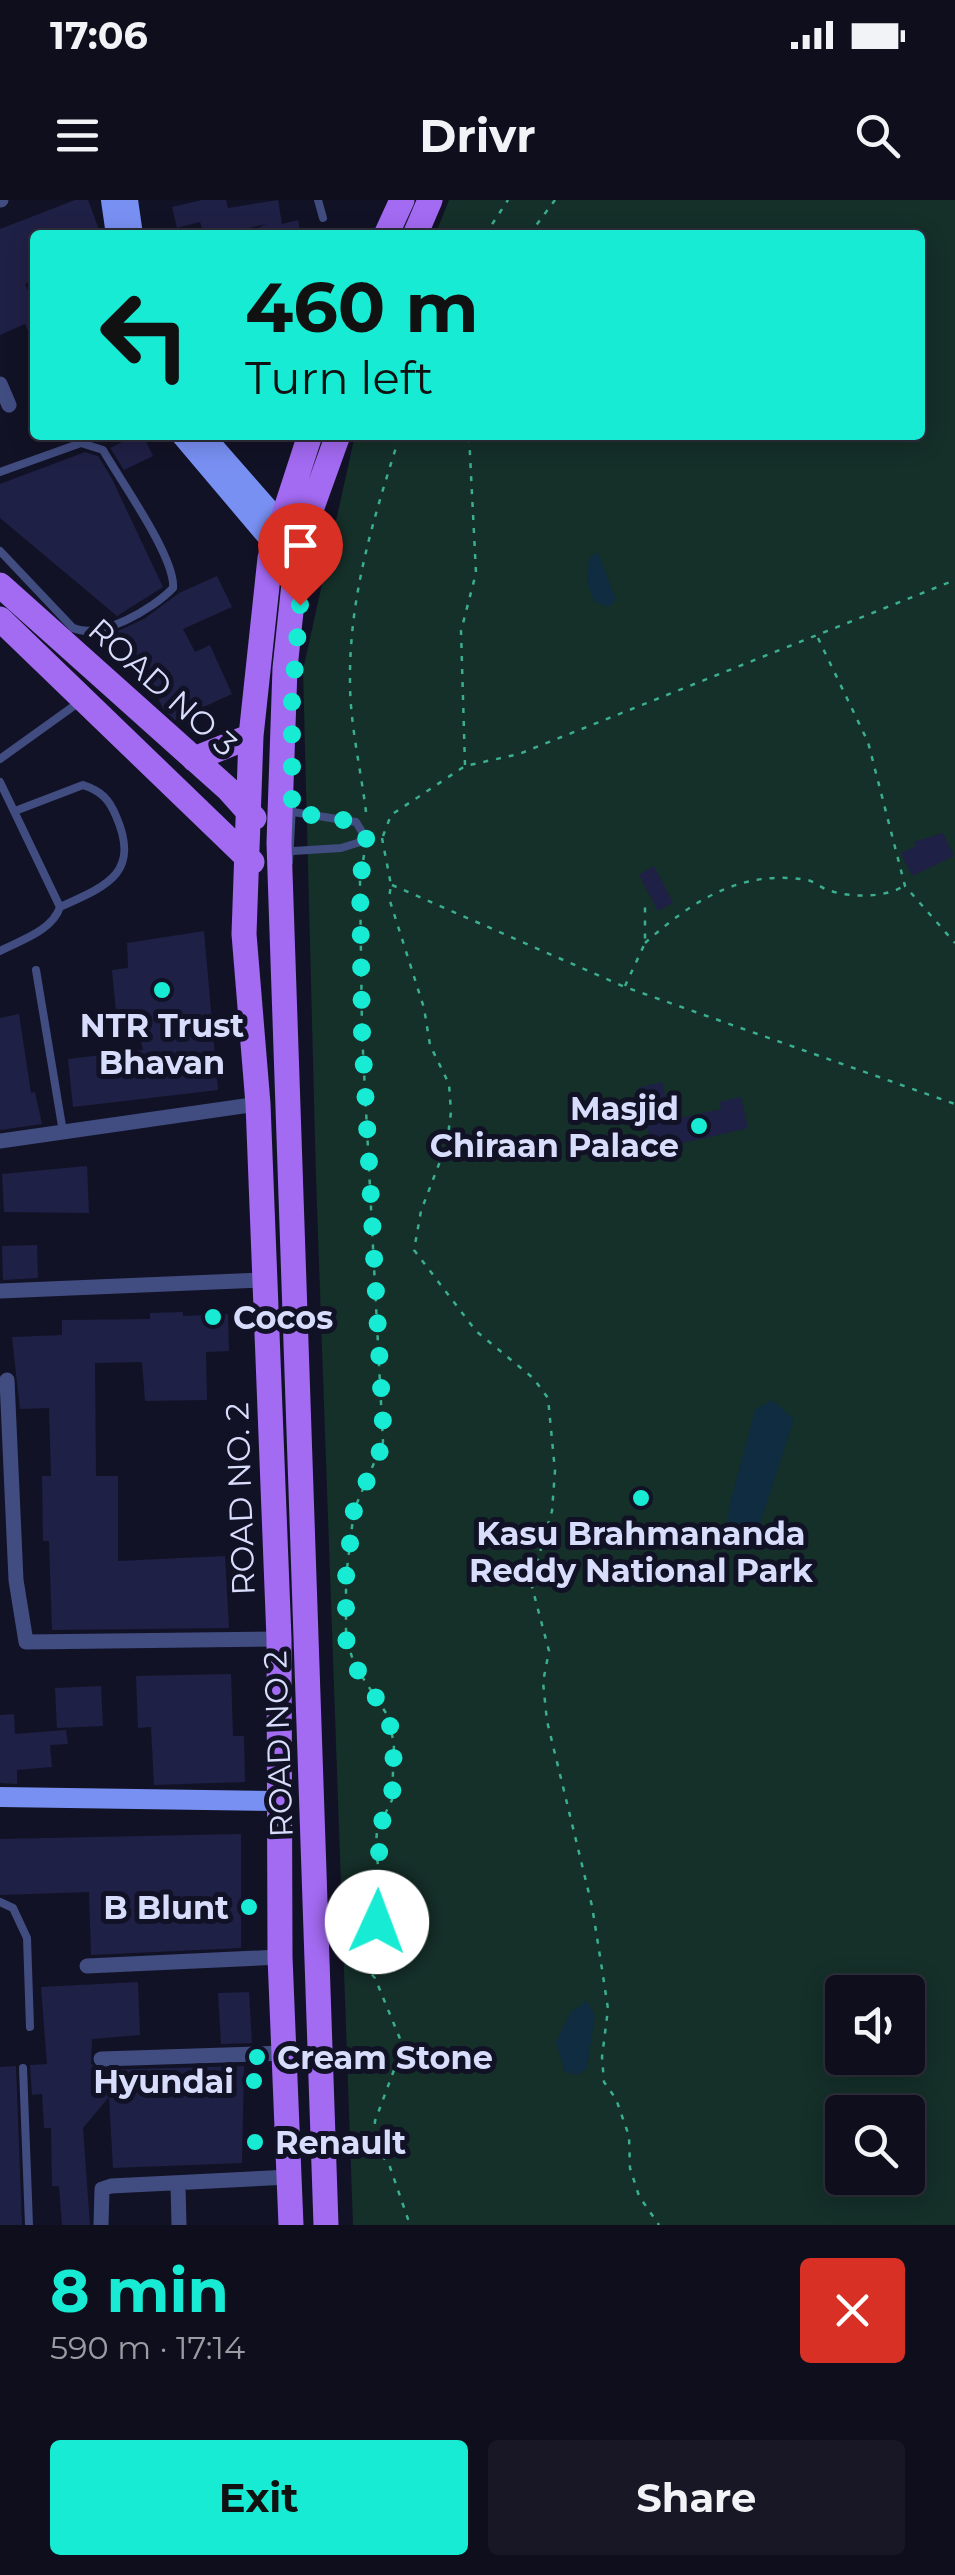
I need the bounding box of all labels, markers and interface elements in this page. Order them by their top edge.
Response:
text: 17:06 [50,12,148,59]
icon: menu [50,108,105,163]
text: Drivr [419,108,536,163]
icon: search [850,108,905,163]
text: 460 m [245,264,479,350]
icon: left [80,270,210,400]
text: Turn left [245,350,433,405]
pin [258,503,343,606]
icon: arrive [273,518,328,573]
street label: ROAD NO 3 [81,610,245,764]
marker: NTR Trust Bhavan [151,979,173,1001]
place label: NTR Trust Bhavan [80,1006,244,1082]
place label: Masjid Chiraan Palace [430,1089,679,1165]
marker: Masjid Chiraan Palace [688,1115,710,1137]
place label: Cocos [233,1298,333,1337]
marker: Cocos [202,1306,224,1328]
street label: ROAD NO. 2 [217,1402,263,1596]
marker: Kasu Brahmananda Reddy National Park [630,1487,652,1509]
place label: Kasu Brahmananda Reddy National Park [469,1514,814,1590]
street label: ROAD NO 2 [255,1650,301,1838]
position arrow [325,1870,429,1974]
place label: B Blunt [103,1888,229,1927]
marker: B Blunt [238,1896,260,1918]
map controls [825,1975,925,2195]
button: sound [825,1975,925,2075]
place label: Cream Stone [277,2038,493,2077]
marker: Cream Stone [246,2046,268,2068]
place label: Hyundai [93,2062,234,2101]
marker: Hyundai [243,2070,265,2092]
button: search [825,2095,925,2195]
place label: Renault [275,2123,406,2162]
marker: Renault [244,2131,266,2153]
text: 8 min [50,2254,229,2327]
button: close [800,2258,905,2363]
text: 590 m · 17:14 [50,2328,245,2367]
button: Exit [50,2440,468,2555]
button: Share [488,2440,905,2555]

